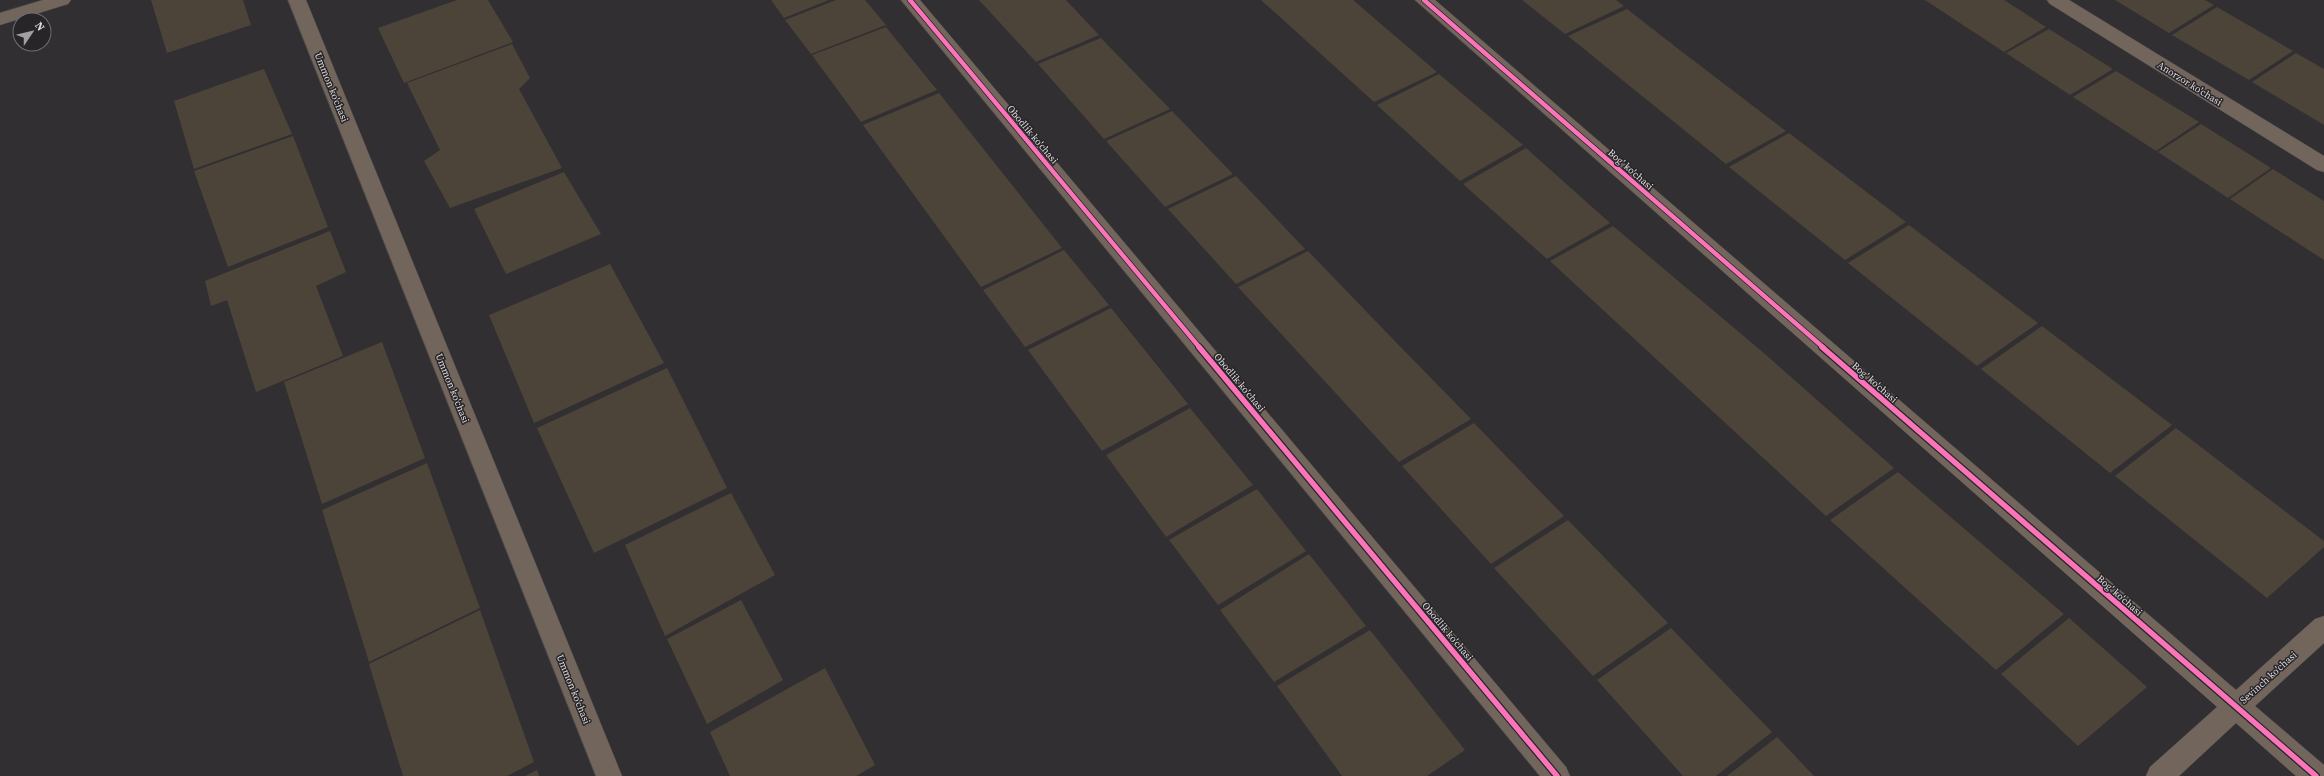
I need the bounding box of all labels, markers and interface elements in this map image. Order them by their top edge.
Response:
north arrow [12,12,52,52]
text: N [31,19,48,34]
street label: Ummon ko'chasi [312,51,351,124]
street label: Anorzor ko'chasi [2155,58,2225,109]
street label: Obodlik ko'chasi [1004,102,1061,166]
street label: Bog' ko'chasi [1605,146,1656,193]
street label: Obodlik ko'chasi [1211,350,1268,414]
street label: Ummon ko'chasi [433,352,472,425]
street label: Bog' ko'chasi [1849,359,1900,406]
street label: Bog' ko'chasi [2094,572,2145,619]
street label: Obodlik ko'chasi [1419,599,1476,663]
street label: Sevinch ko'chasi [2237,648,2300,706]
street label: Ummon ko'chasi [554,653,593,726]

